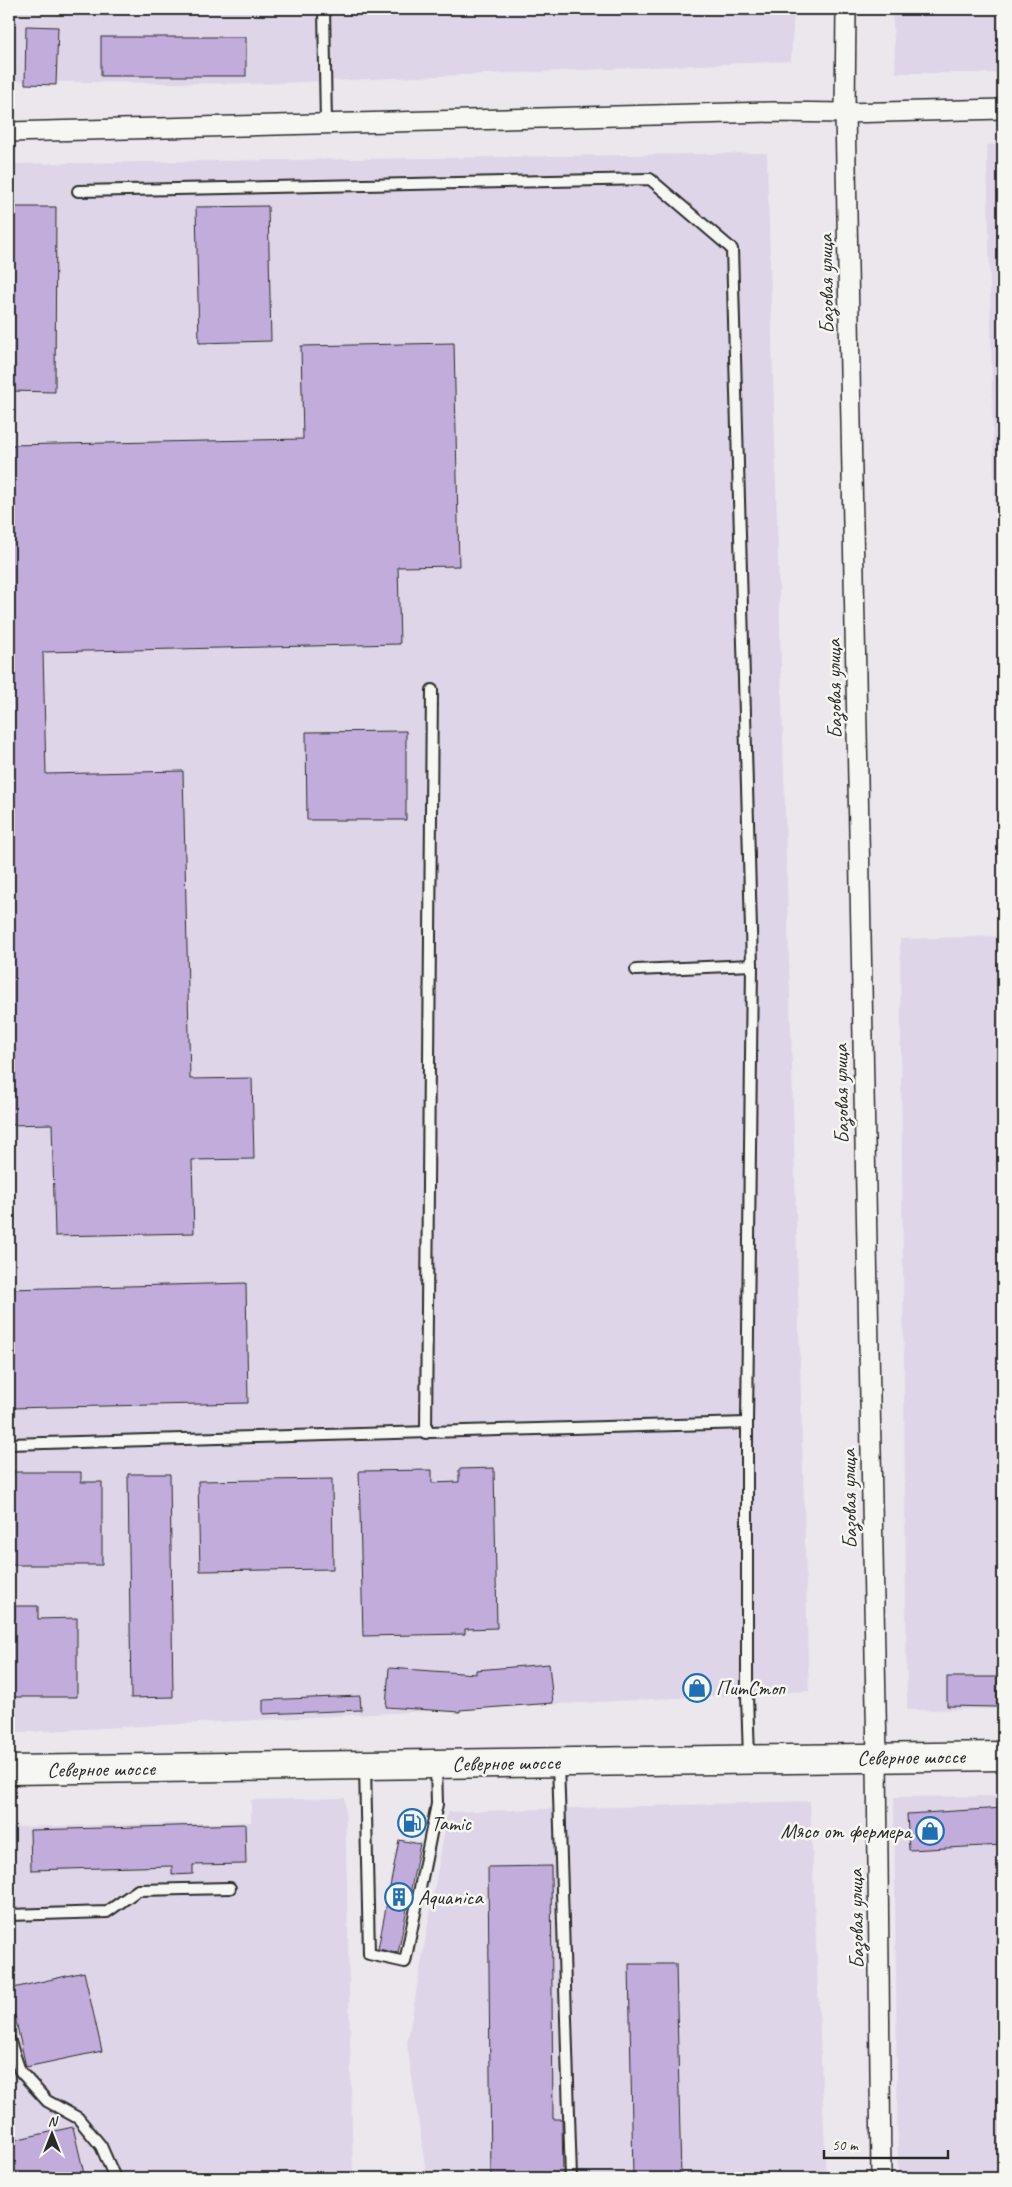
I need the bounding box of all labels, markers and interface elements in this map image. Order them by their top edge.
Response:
street label: Базовая улица [812,232,841,334]
street label: Базовая улица [820,637,849,739]
street label: Базовая улица [827,1042,856,1144]
street label: Базовая улица [835,1447,864,1549]
shop icon: ПитСтоп [682,1673,712,1703]
place label: ПитСтоп [716,1675,786,1701]
street label: Северное шоссе [857,1743,966,1771]
street label: Северное шоссе [452,1749,561,1777]
street label: Северное шоссе [47,1755,156,1783]
fuel station icon: Tamic [397,1808,427,1838]
place label: Tamic [431,1810,473,1836]
shop icon: Мясо от фермера [915,1816,945,1846]
place label: Мясо от фермера [780,1818,913,1844]
street label: Базовая улица [842,1867,871,1969]
building icon: Aquanica [384,1882,414,1912]
place label: Aquanica [418,1884,484,1910]
north arrow [28,2110,78,2160]
text: N [48,2113,59,2130]
scale bar [824,2127,948,2159]
text: 50 m [832,2136,859,2155]

